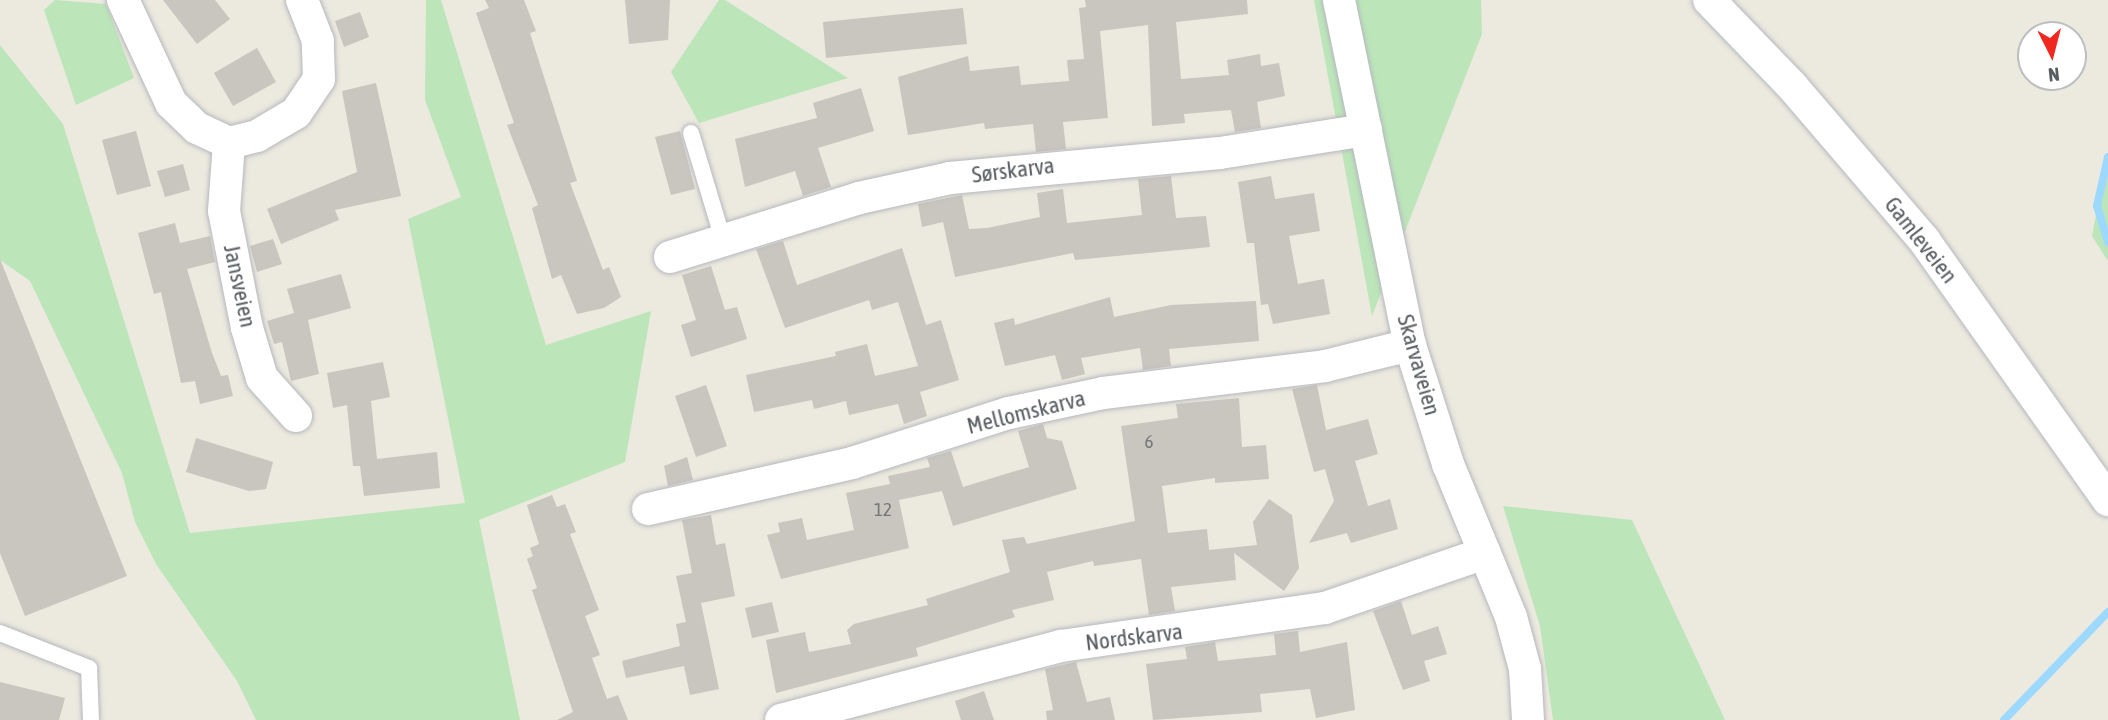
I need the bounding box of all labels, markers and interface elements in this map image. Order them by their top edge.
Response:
north arrow [2017,21,2087,91]
text: N [2047,63,2061,86]
street label: Sørskarva [970,151,1056,189]
street label: Gamleveien [1879,191,1963,289]
street label: Jansveien [218,242,262,330]
street label: Skarvaveien [1391,311,1447,419]
street label: Mellomskarva [964,384,1088,440]
house number: 6 [1145,431,1153,453]
house number: 12 [874,499,892,521]
street label: Nordskarva [1084,617,1184,657]

